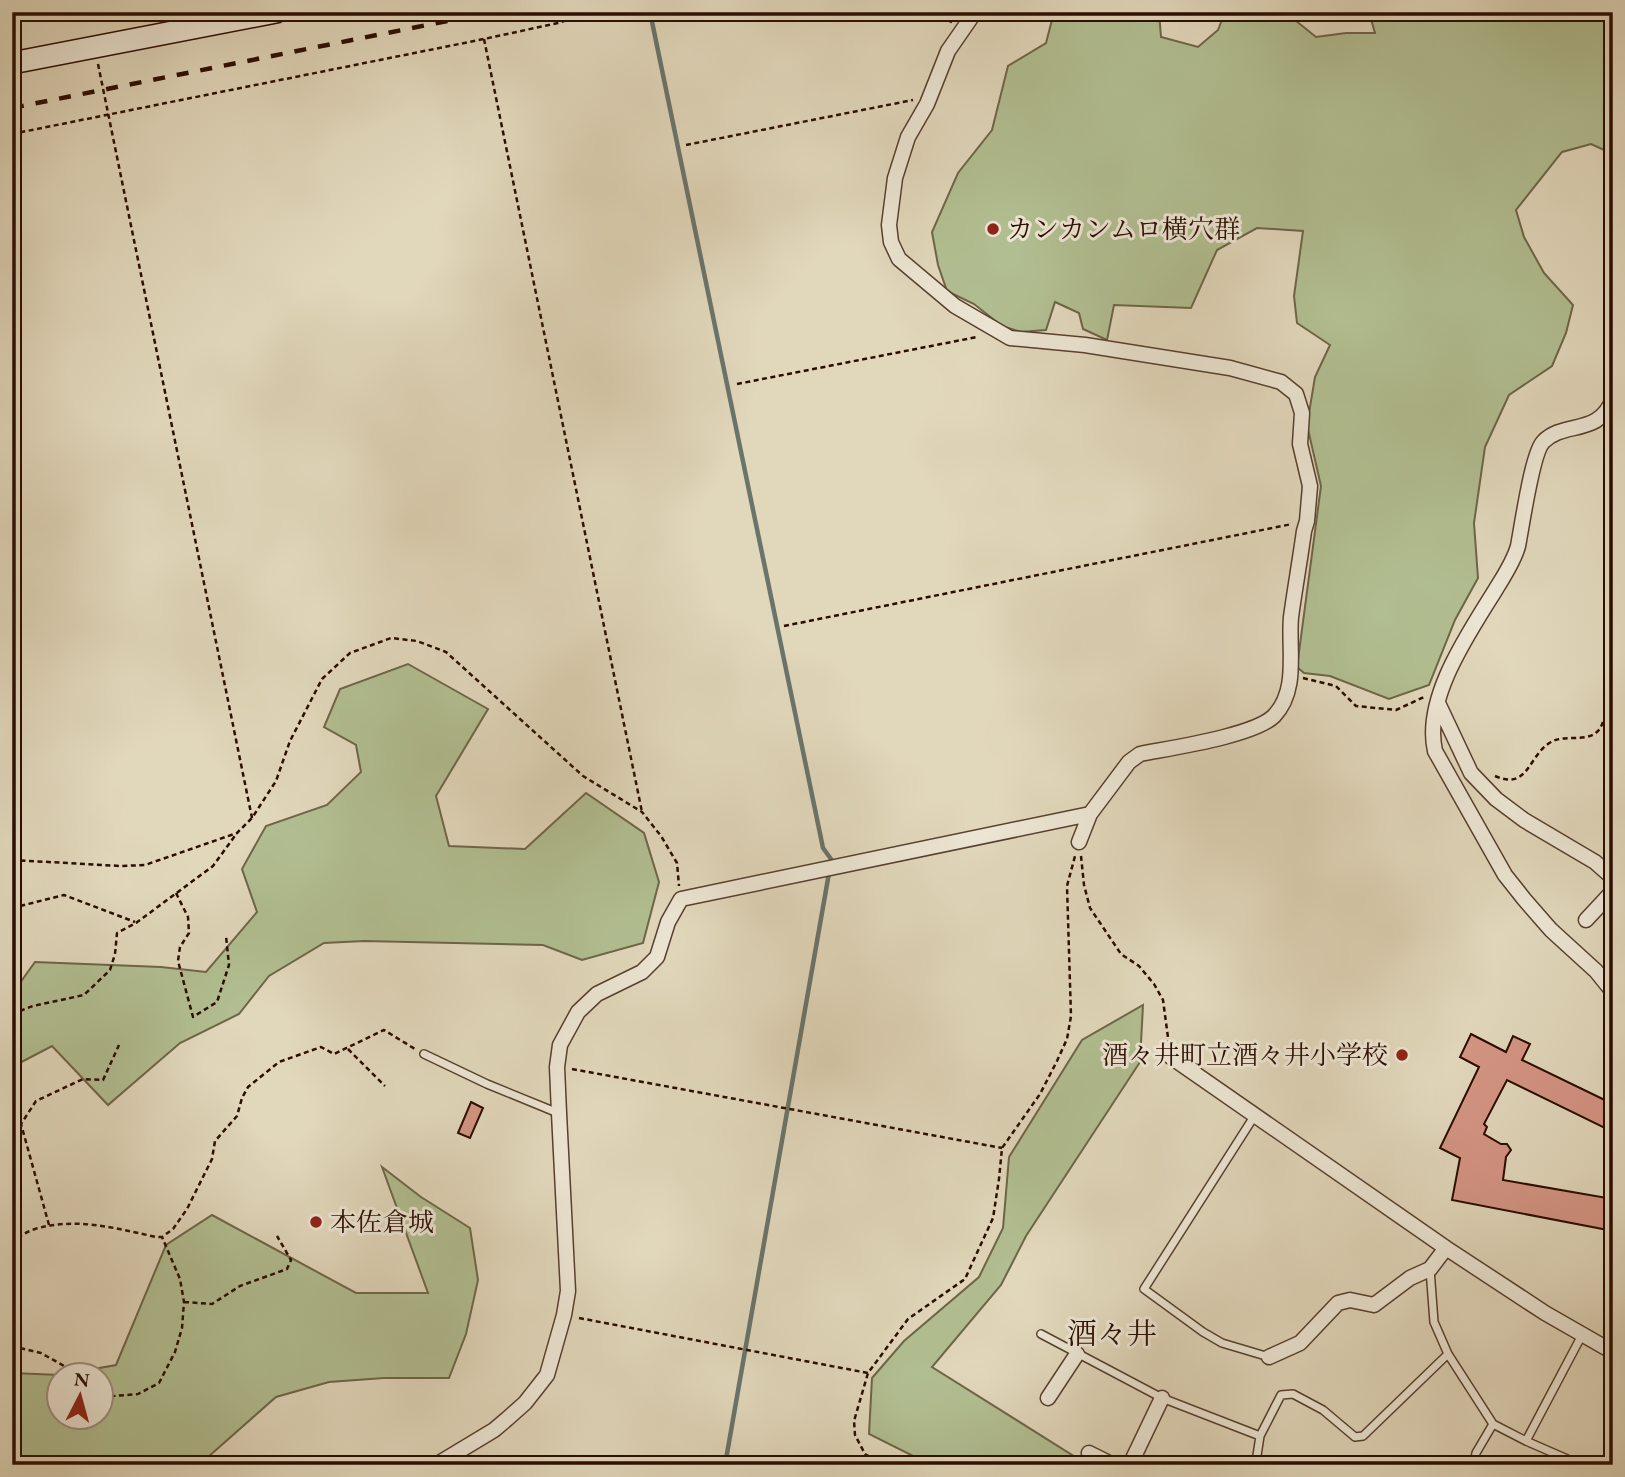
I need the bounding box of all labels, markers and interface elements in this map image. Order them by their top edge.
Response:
place label: カンカンムロ横穴群 [1007,212,1240,246]
marker: カンカンムロ横穴群 [985,221,1001,237]
place label: 酒々井町立酒々井小学校 [1102,1038,1388,1072]
marker: 酒々井町立酒々井小学校 [1394,1047,1410,1063]
place label: 本佐倉城 [330,1205,434,1239]
marker: 本佐倉城 [308,1214,324,1230]
district label: 酒々井 [1067,1314,1157,1353]
north arrow [46,1362,116,1432]
text: N [73,1366,91,1393]

